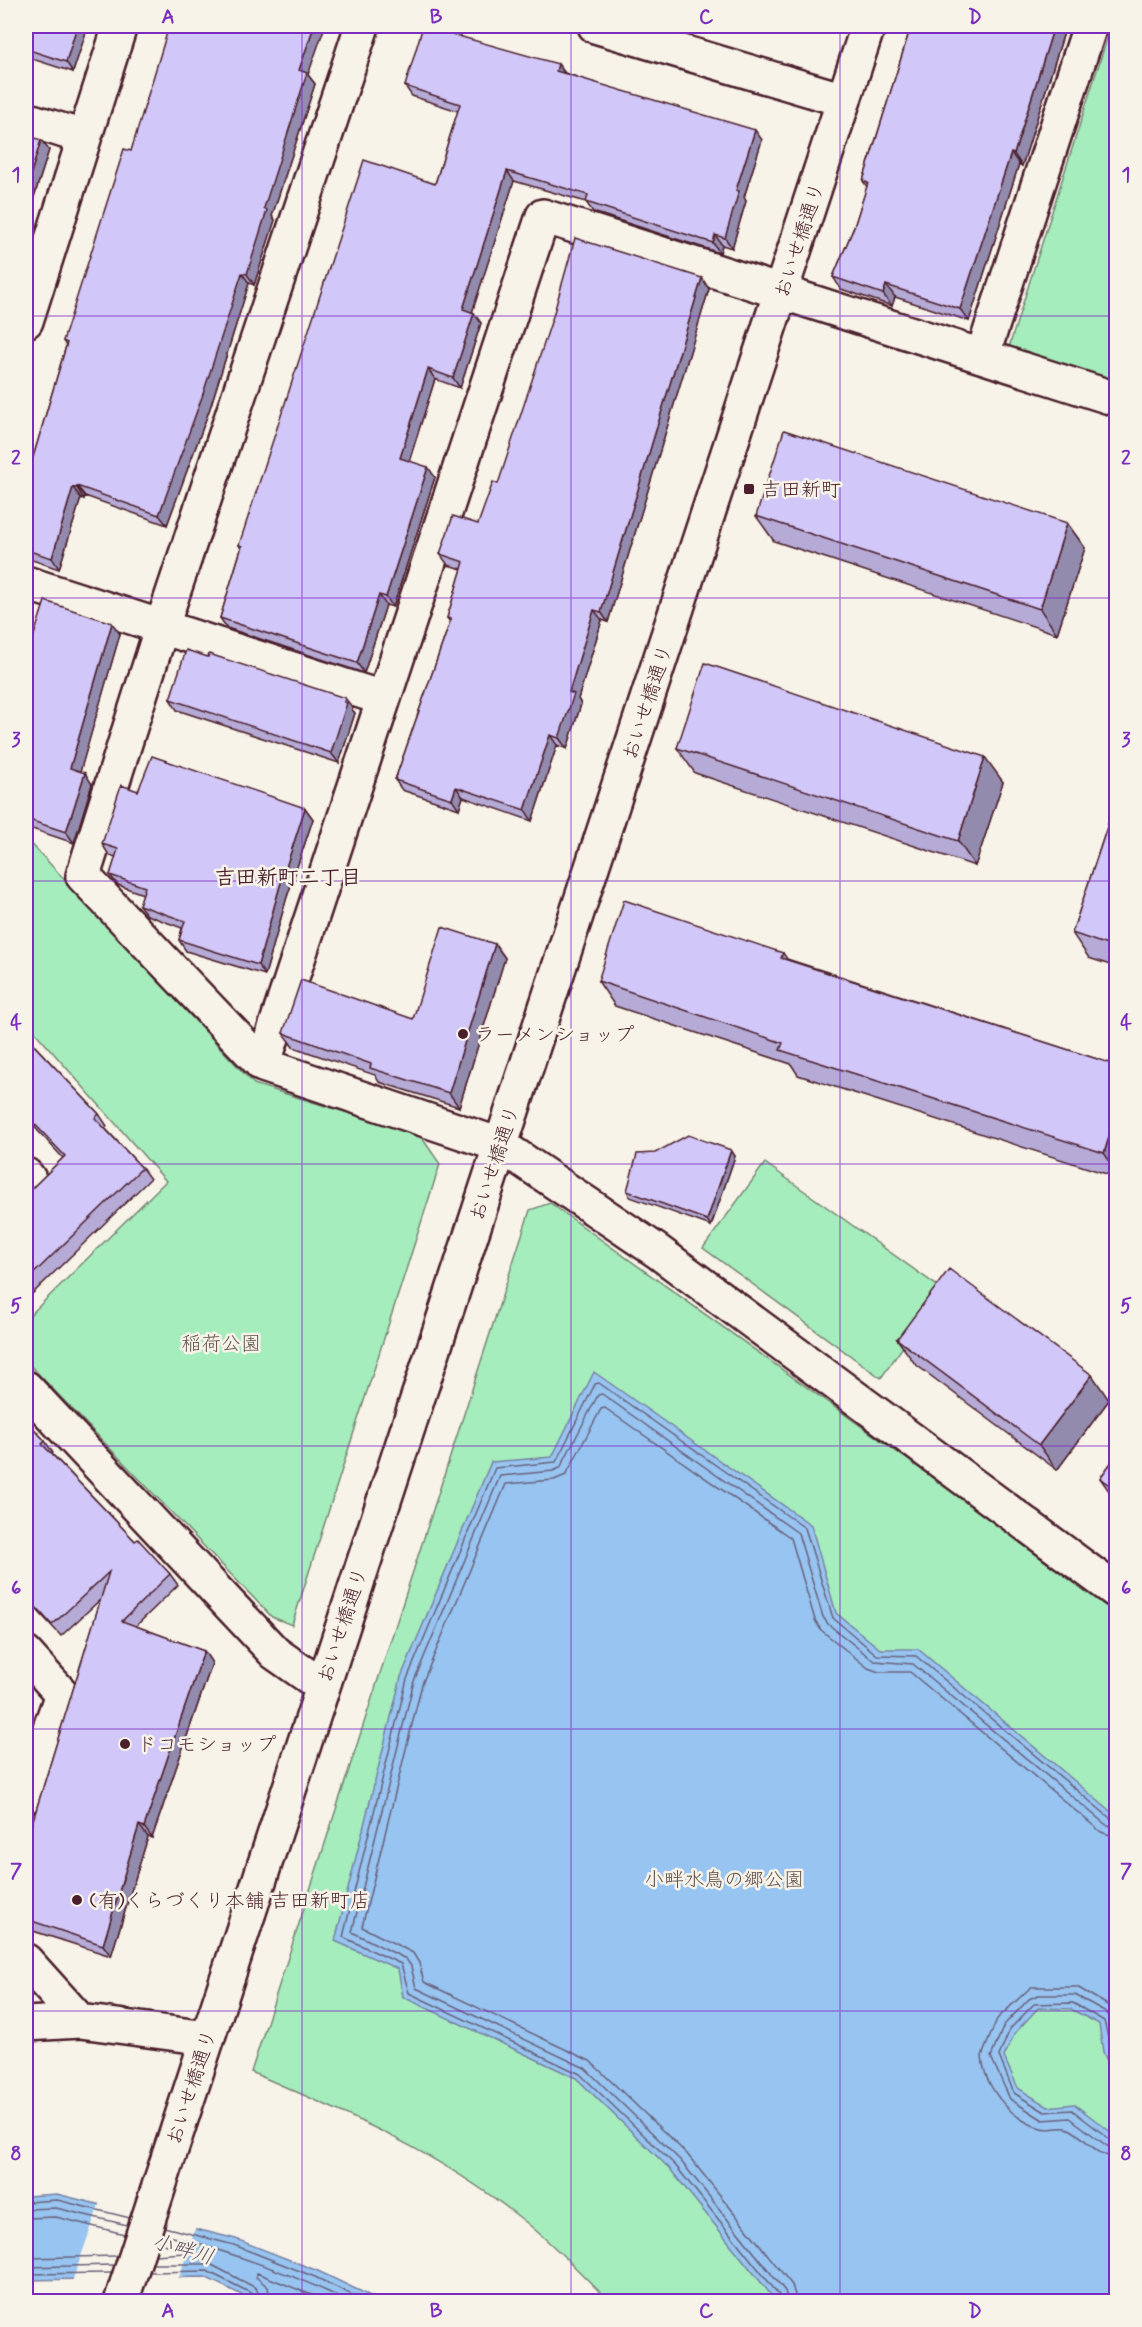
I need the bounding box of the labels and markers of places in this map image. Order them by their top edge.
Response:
place label: 吉田新町 [761,477,841,504]
marker: 吉田新町 [742,482,756,496]
place label: ラーメンショップ [475,1022,634,1049]
marker: ラーメンショップ [456,1027,470,1041]
place label: ドコモショップ [137,1732,276,1759]
marker: ドコモショップ [118,1737,132,1751]
place label: (有)くらづくり本舗 吉田新町店 [89,1888,370,1915]
marker: (有)くらづくり本舗 吉田新町店 [70,1893,84,1907]

